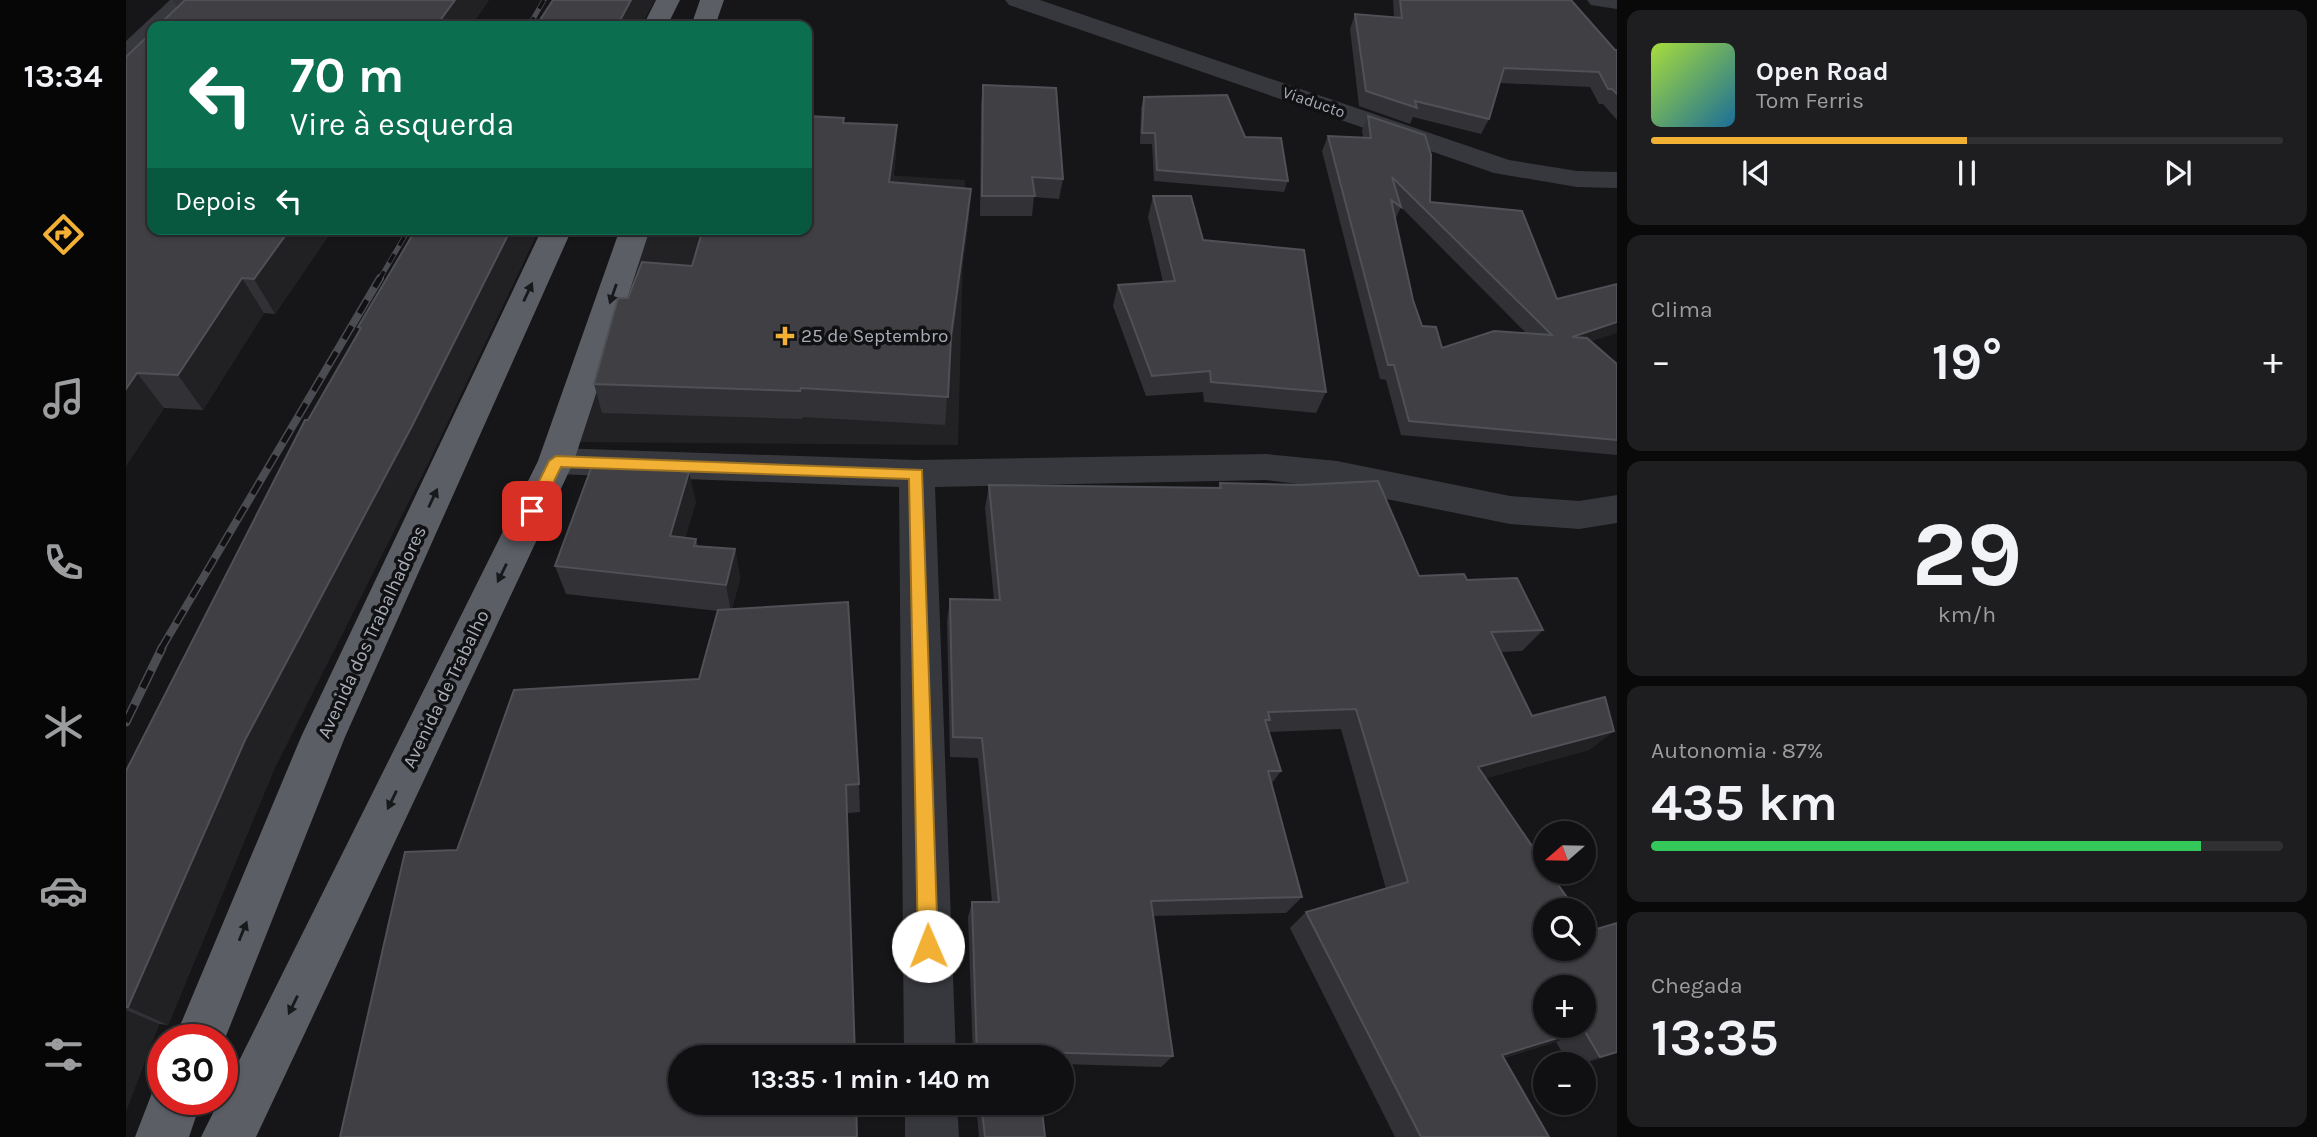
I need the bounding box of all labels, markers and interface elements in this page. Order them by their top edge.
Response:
text: 70 m [290,47,404,104]
icon: left [175,49,266,140]
text: Open Road [1756,56,1889,87]
text: 13:34 [24,58,102,95]
street label: Viaducto [1280,82,1348,122]
text: Tom Ferris [1756,87,1864,114]
text: Vire à esquerda [290,106,514,143]
icon: previous [1737,154,1775,192]
icon: pause [1948,154,1986,192]
icon: next [2159,154,2197,192]
icon: left [270,182,308,220]
text: Depois [175,186,256,217]
icon: directions [39,210,88,259]
one-way arrow [522,282,534,302]
one-way arrow [607,283,618,304]
text: Clima [1651,296,1713,323]
place label: 25 de Septembro [801,325,948,347]
marker: 25 de Septembro [775,326,795,346]
text: 19° [1932,331,2002,392]
text: − [1651,339,1671,384]
text: + [2263,339,2283,384]
icon: music [39,374,88,423]
pin [502,481,562,541]
one-way arrow [427,488,439,508]
icon: arrive [513,492,551,530]
text: 29 [1912,502,2022,608]
street label: Avenida dos Trabalhadores [313,522,431,742]
icon: phone [39,538,88,587]
one-way arrow [496,563,507,583]
text: km/h [1938,601,1996,628]
street label: Avenida de Trabalho [398,606,494,772]
icon: climate [39,702,88,751]
text: Autonomia · 87% [1651,737,1824,764]
text: 435 km [1651,772,1838,833]
one-way arrow [386,790,397,810]
north arrow [1533,821,1596,884]
map controls [1533,821,1596,1115]
icon: car [39,866,88,915]
button: search [1533,898,1596,961]
position arrow [891,909,965,983]
one-way arrow [238,920,249,941]
text: Chegada [1651,972,1743,999]
button: + [1533,975,1596,1038]
one-way arrow [287,995,298,1015]
text: 13:35 [1651,1007,1779,1068]
speed limit sign: 30 [147,1024,238,1115]
icon: filters [39,1030,88,1079]
button: − [1533,1052,1596,1115]
text: 13:35 · 1 min · 140 m [752,1064,990,1095]

